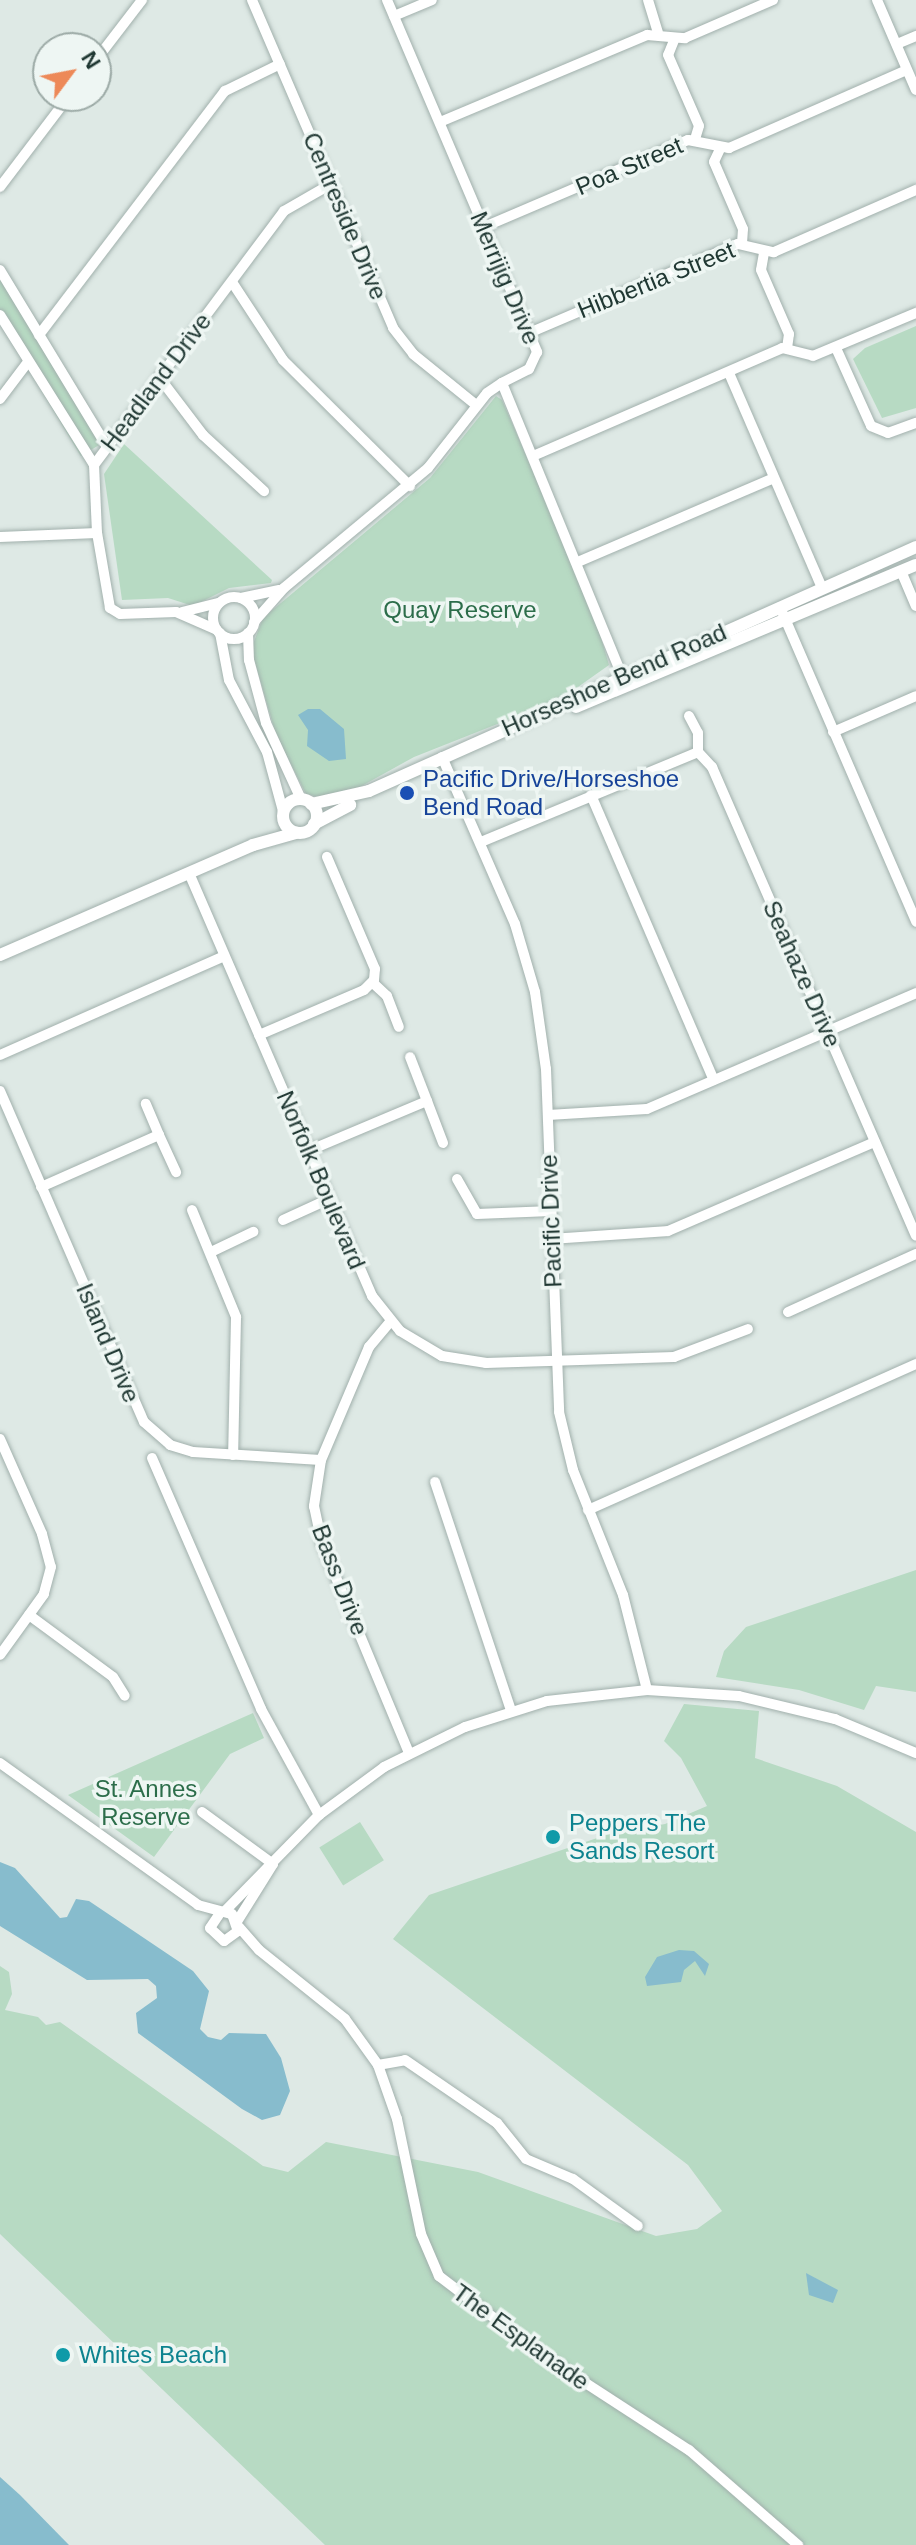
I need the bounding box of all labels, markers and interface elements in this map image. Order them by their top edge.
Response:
north arrow [32,32,112,112]
text: N [76,47,106,73]
street label: Centreside Drive [297,128,393,304]
street label: Poa Street [571,131,687,201]
street label: Merrijig Drive [464,207,546,349]
street label: Hibbertia Street [573,235,739,325]
street label: Headland Drive [95,307,217,457]
park label: Quay Reserve [383,596,537,624]
street label: Horseshoe Bend Road [497,617,731,743]
place label: Pacific Drive/Horseshoe Bend Road [423,765,679,821]
marker: Pacific Drive/Horseshoe Bend Road [398,784,416,802]
street label: Seahaze Drive [757,896,847,1052]
street label: Norfolk Boulevard [270,1087,372,1273]
street label: Pacific Drive [534,1154,568,1288]
street label: Island Drive [70,1279,146,1407]
street label: Bass Drive [306,1521,374,1639]
park label: St. Annes Reserve [94,1775,198,1831]
place label: Peppers The Sands Resort [569,1809,714,1865]
marker: Peppers The Sands Resort [544,1828,562,1846]
street label: The Esplanade [447,2278,595,2396]
place label: Whites Beach [79,2341,227,2369]
marker: Whites Beach [54,2346,72,2364]

